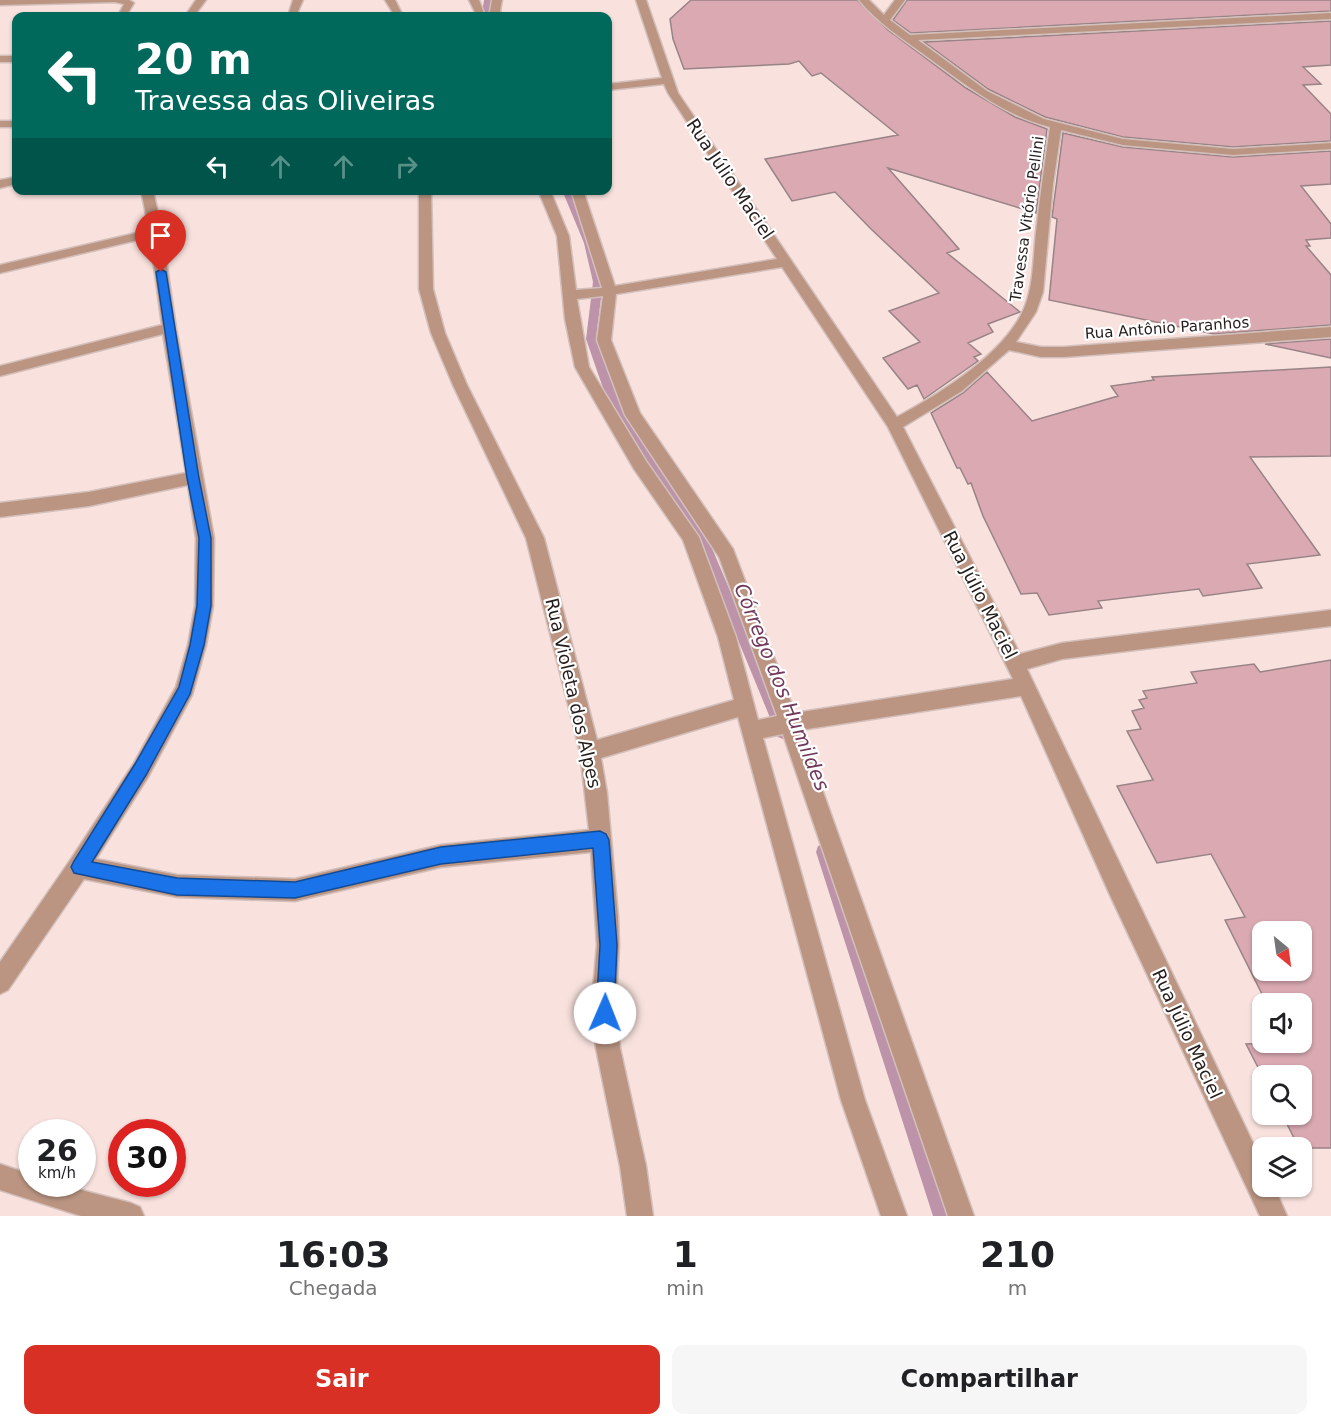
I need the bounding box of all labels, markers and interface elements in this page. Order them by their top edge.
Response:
text: 20 m [135,35,252,84]
icon: left [36,36,114,114]
text: Travessa das Oliveiras [135,85,435,116]
street label: Rua Júlio Maciel [682,114,779,243]
street label: Travessa Vitório Pellini [1006,135,1048,304]
icon: left [201,150,234,183]
icon: ahead [264,150,297,183]
icon: ahead [327,150,360,183]
icon: right [390,150,423,183]
pin [135,210,186,272]
icon: arrive [144,219,177,252]
street label: Rua Antônio Paranhos [1084,313,1250,343]
street label: Rua Júlio Maciel [939,527,1022,662]
water label: Córrego dos Humildes [729,580,835,794]
street label: Rua Violeta dos Alpes [541,596,606,790]
north arrow [1252,921,1312,981]
map controls [1252,921,1312,1197]
street label: Rua Júlio Maciel [1148,966,1227,1102]
position arrow [573,981,637,1045]
button: sound [1252,993,1312,1053]
button: search [1252,1065,1312,1125]
speed limit sign: 30 [108,1119,186,1197]
text: 26 [36,1133,78,1168]
button: layers [1252,1137,1312,1197]
text: km/h [38,1164,76,1182]
text: 16:03 [276,1234,390,1275]
text: 1 [673,1234,698,1275]
text: 210 [980,1234,1055,1275]
text: Chegada [289,1276,378,1300]
text: min [666,1276,704,1300]
text: m [1008,1276,1027,1300]
button: Sair [24,1345,660,1414]
button: Compartilhar [672,1345,1307,1414]

